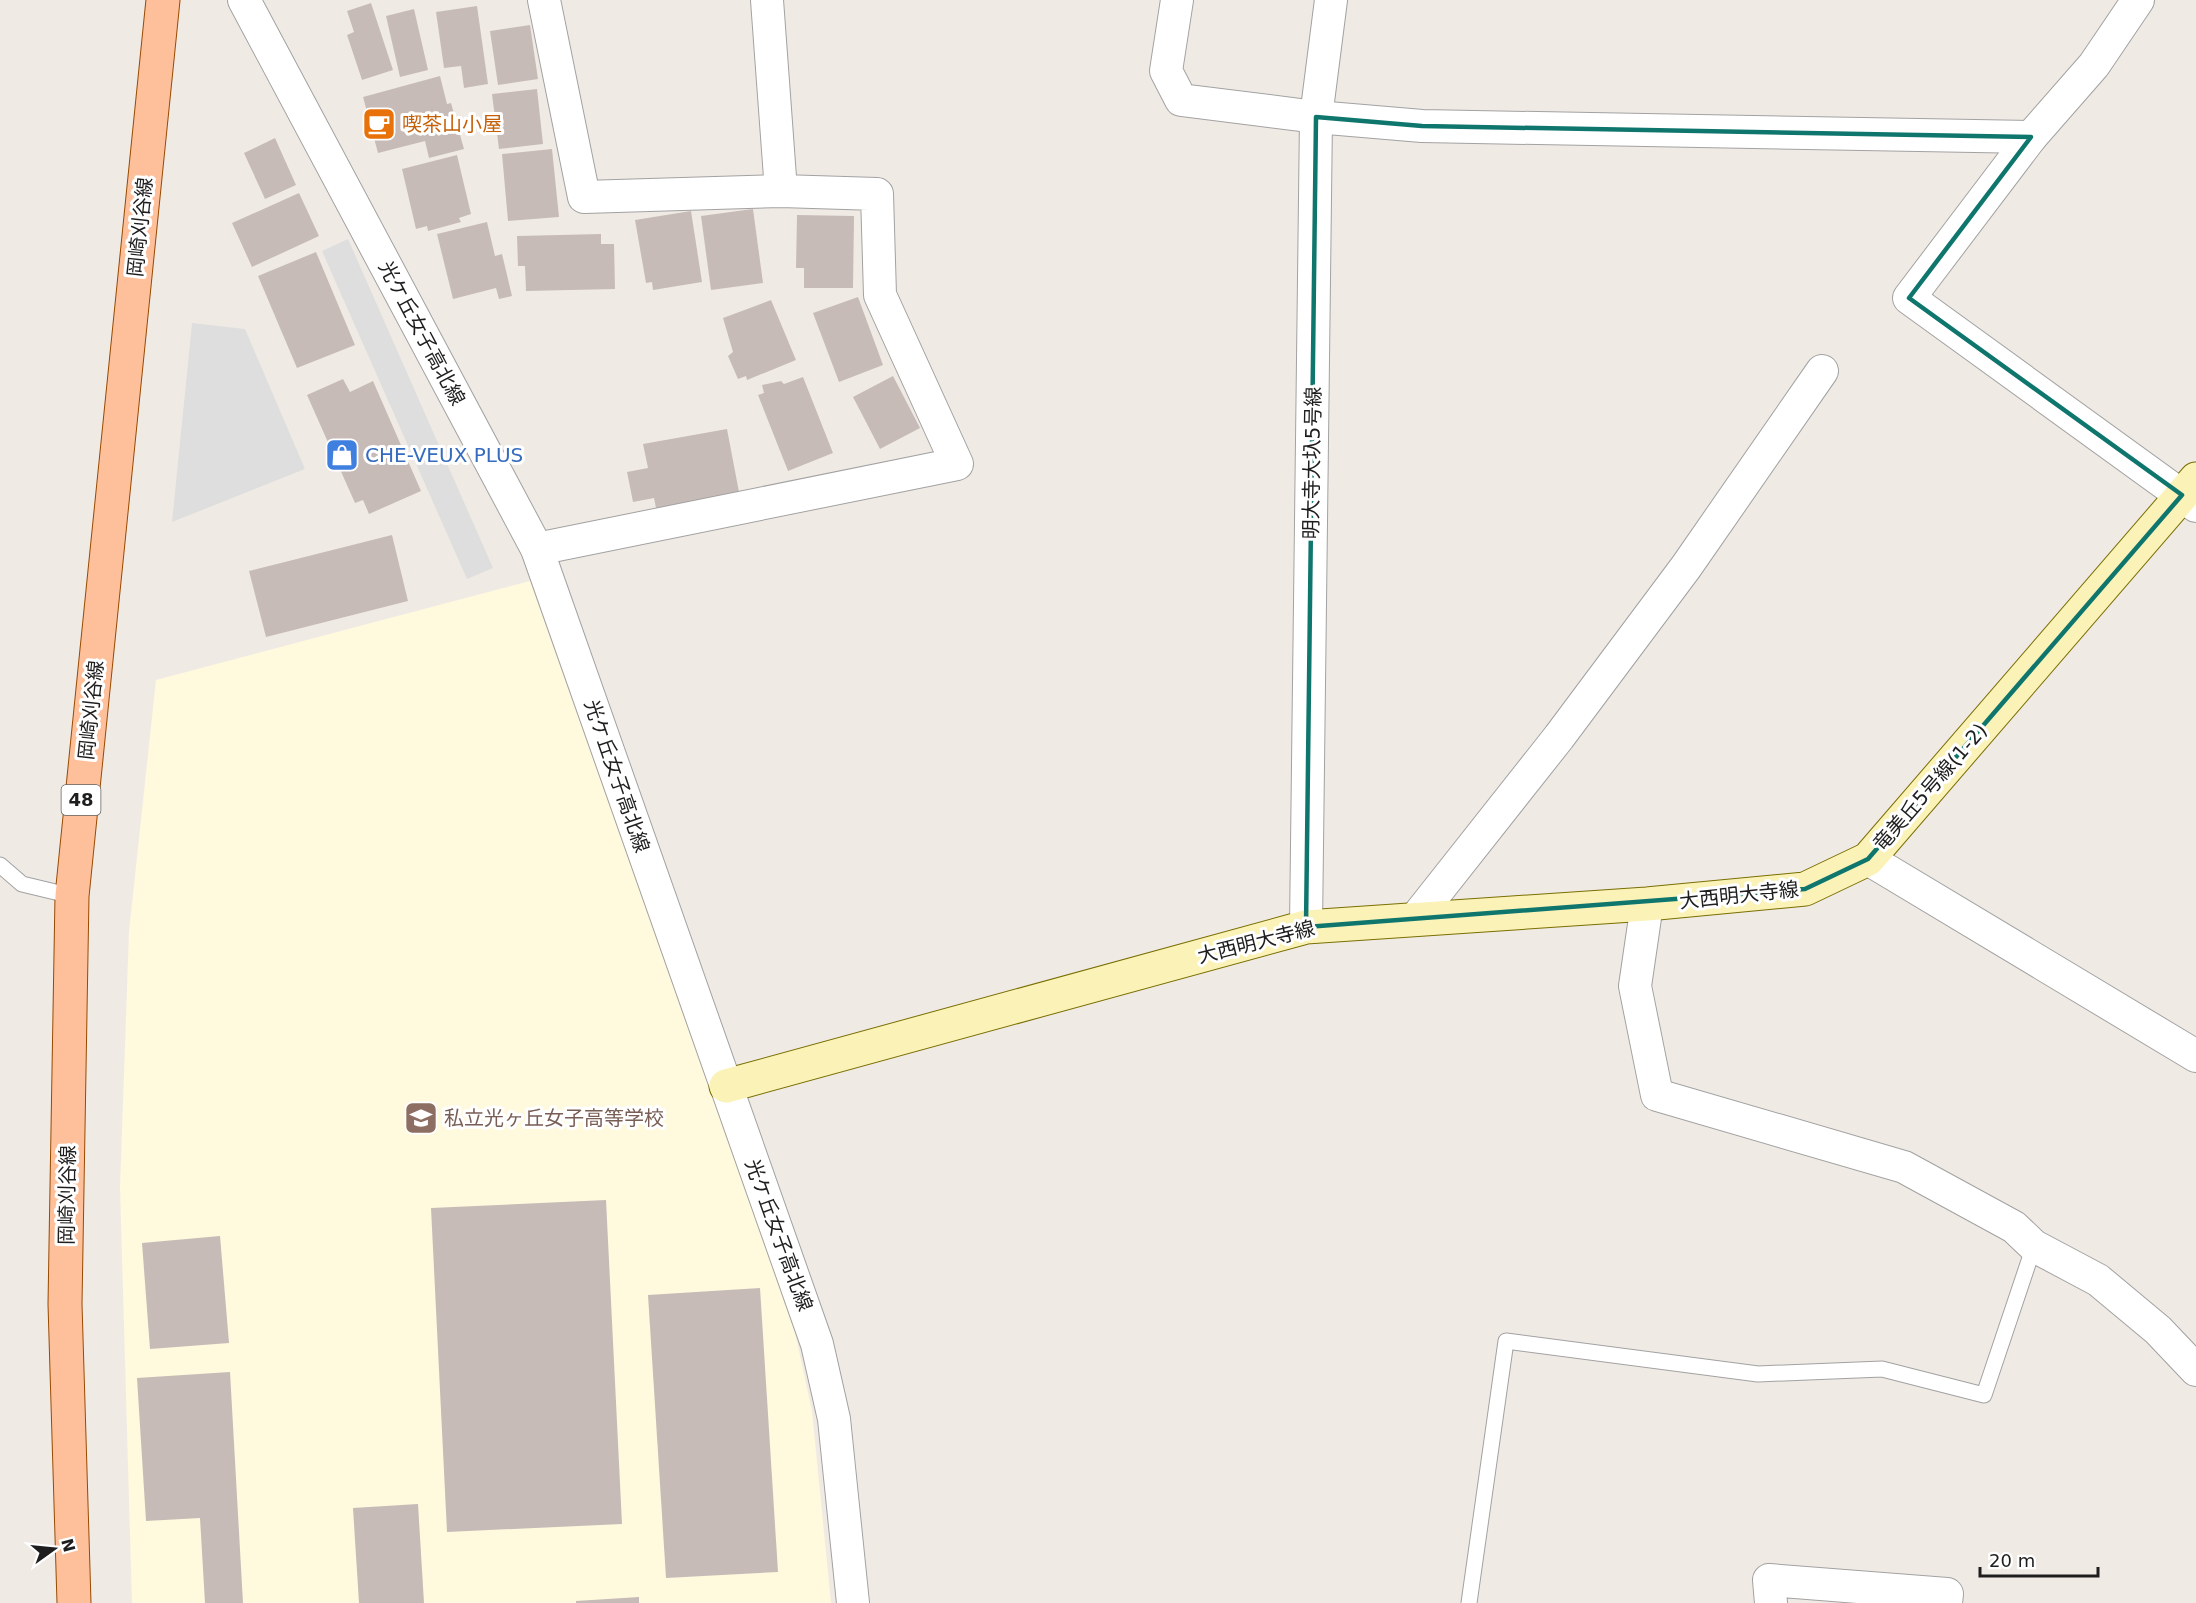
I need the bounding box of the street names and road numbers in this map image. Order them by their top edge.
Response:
street label: 岡崎刈谷線 [123,176,157,278]
street label: 光ケ丘女子高北線 [374,257,470,409]
street label: 明大寺大圦5号線 [1299,386,1325,540]
street label: 岡崎刈谷線 [74,659,108,761]
street label: 光ケ丘女子高北線 [580,696,654,856]
street label: 竜美丘5号線(1-2) [1868,718,1992,856]
road number: 48 [62,785,100,815]
street label: 大西明大寺線 [1678,877,1800,913]
street label: 大西明大寺線 [1195,916,1317,968]
street label: 岡崎刈谷線 [54,1145,80,1245]
street label: 光ケ丘女子高北線 [740,1156,818,1314]

